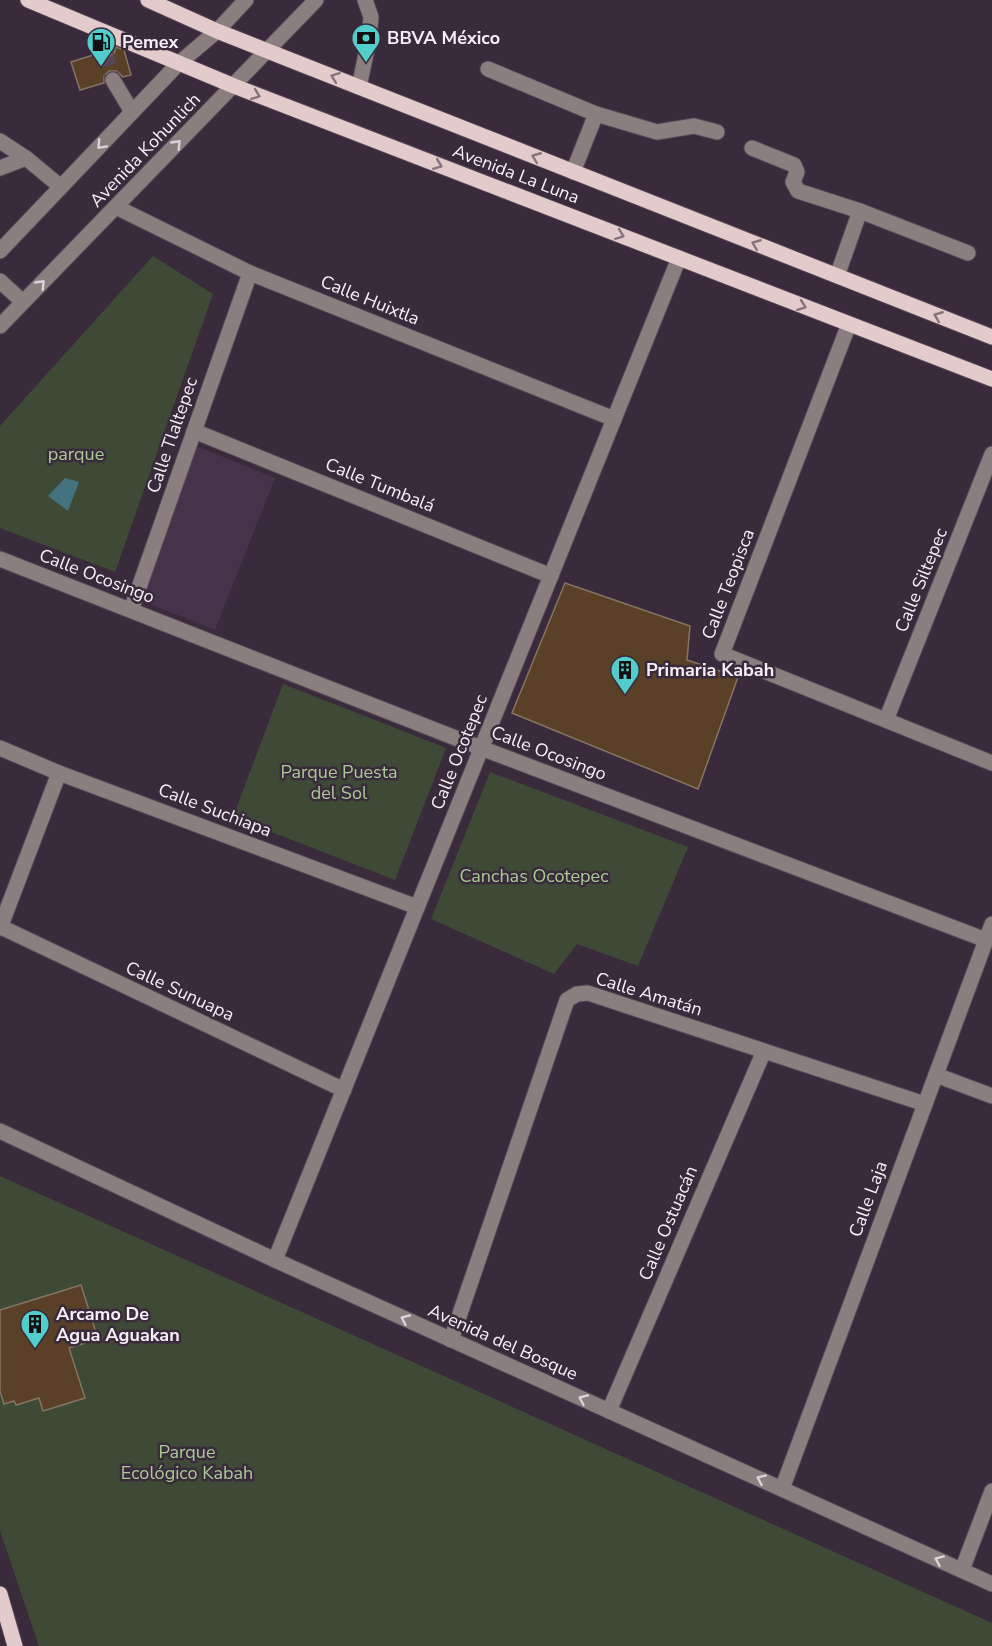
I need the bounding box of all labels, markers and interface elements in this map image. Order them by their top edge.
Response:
bank icon: BBVA México [350,22,382,64]
fuel station icon: Pemex [85,26,117,68]
place label: BBVA México [387,26,500,50]
place label: Pemex [122,30,179,54]
one-way arrow [330,72,341,84]
street label: Avenida Kohunlich [84,88,206,212]
one-way arrow [250,88,261,100]
one-way arrow [97,138,108,149]
street label: Avenida La Luna [449,139,583,209]
one-way arrow [170,141,181,152]
one-way arrow [531,152,542,164]
one-way arrow [432,158,443,171]
one-way arrow [614,228,625,241]
one-way arrow [751,239,762,251]
street label: Calle Huixtla [317,269,423,331]
one-way arrow [34,280,45,290]
one-way arrow [796,299,807,311]
one-way arrow [933,310,943,323]
street label: Calle Tlaltepec [141,374,203,496]
park label: parque [48,442,104,466]
street label: Calle Tumbalá [322,452,438,518]
street label: Calle Siltepec [889,524,953,636]
street label: Calle Teopisca [696,525,760,643]
street label: Calle Ocosingo [36,543,158,609]
building icon: Primaria Kabah [609,654,641,696]
place label: Primaria Kabah [646,658,774,682]
street label: Calle Ocotepec [425,691,493,813]
street label: Calle Ocosingo [488,720,610,786]
park label: Parque Puesta del Sol [281,760,397,805]
street label: Calle Suchiapa [155,777,275,843]
park label: Canchas Ocotepec [459,864,609,888]
street label: Calle Sunuapa [122,955,238,1027]
street label: Calle Amatán [593,966,705,1022]
street label: Calle Laja [843,1158,893,1240]
street label: Calle Ostuacán [633,1162,703,1284]
street label: Avenida del Bosque [424,1298,582,1386]
place label: Arcamo De Agua Aguakan [56,1302,180,1347]
building icon: Arcamo De Agua Aguakan [19,1308,51,1350]
one-way arrow [401,1315,412,1327]
one-way arrow [578,1395,589,1407]
park label: Parque Ecológico Kabah [121,1440,253,1485]
one-way arrow [756,1475,767,1487]
one-way arrow [934,1555,945,1567]

